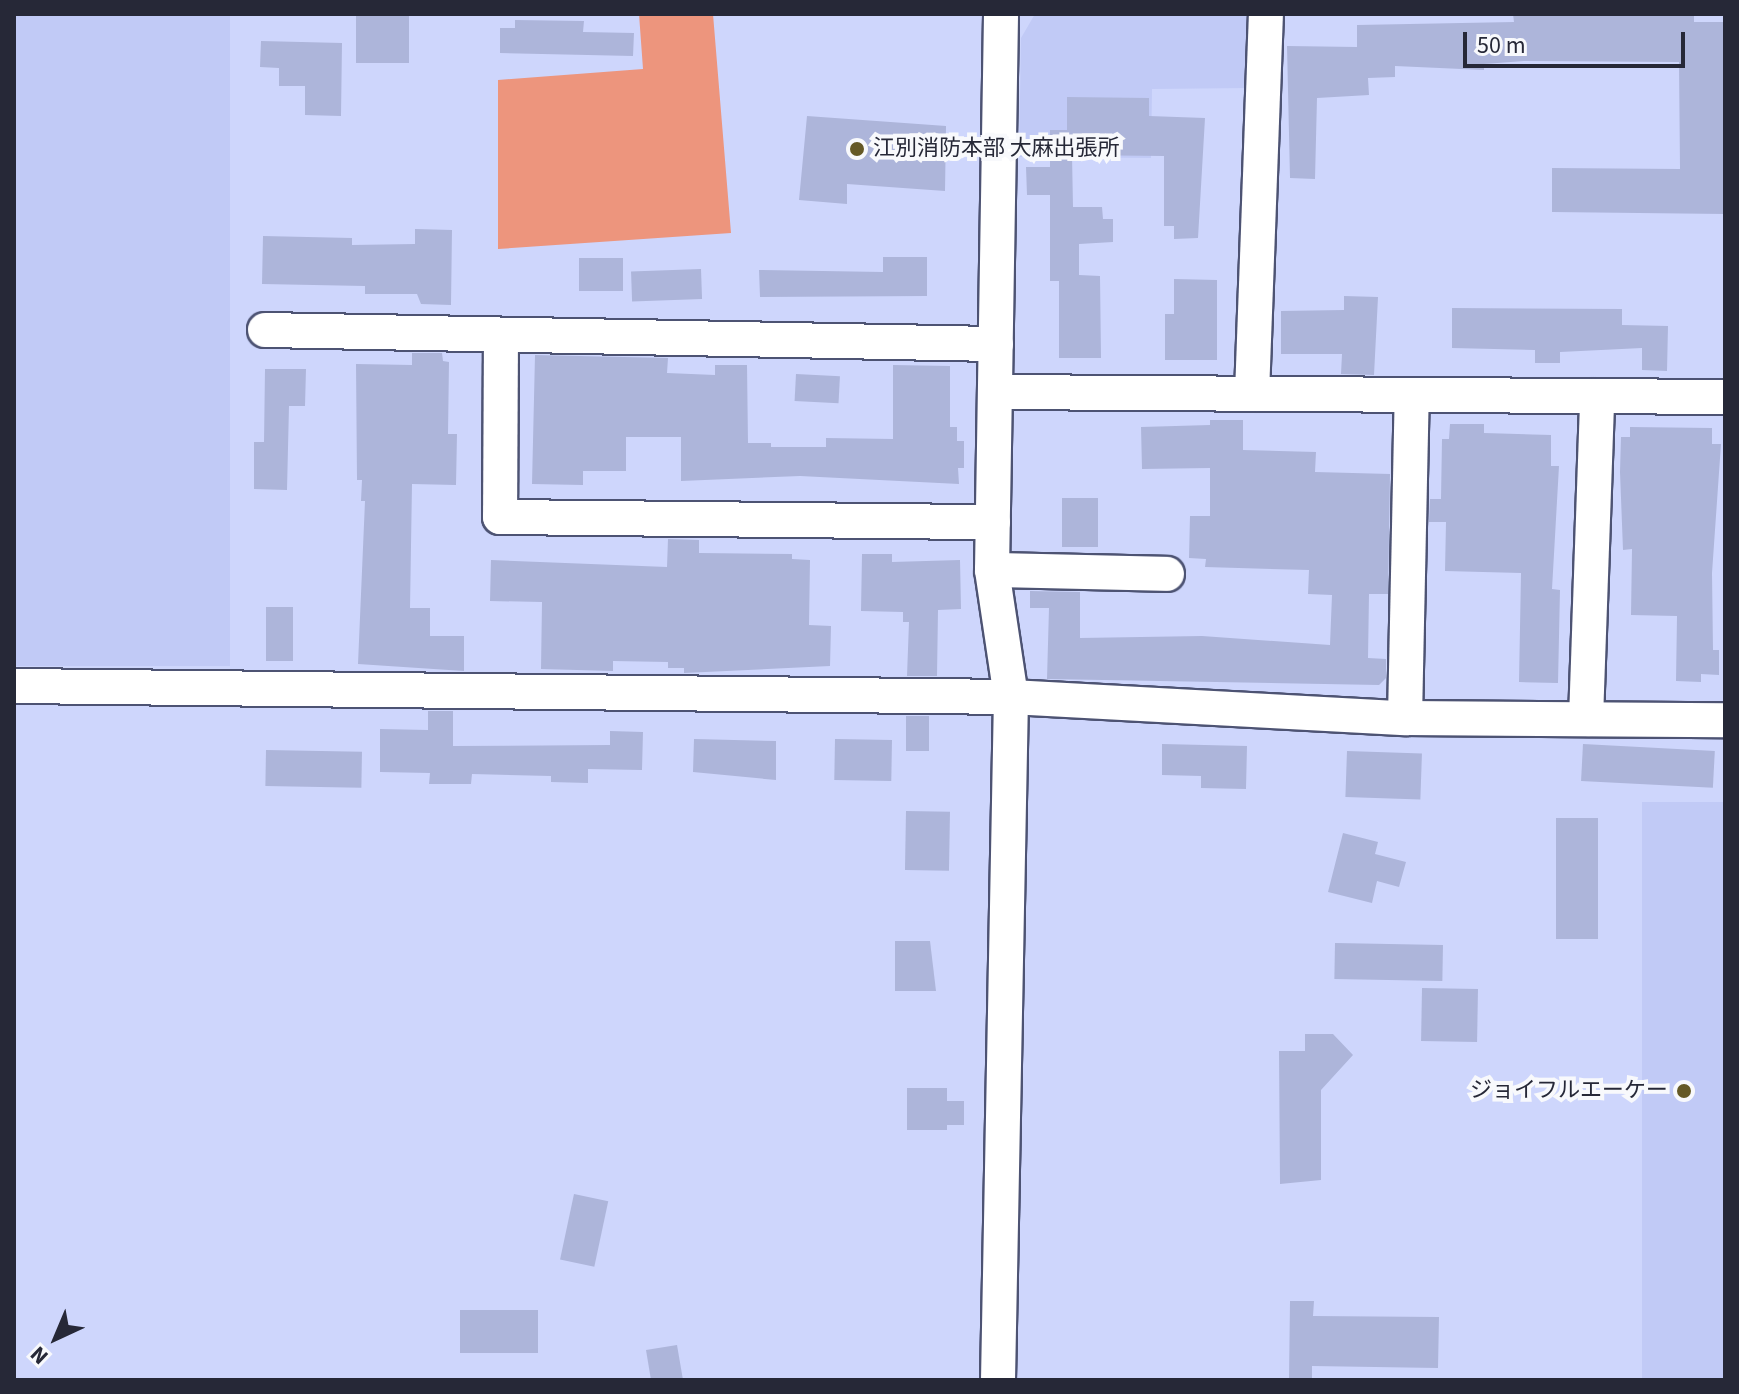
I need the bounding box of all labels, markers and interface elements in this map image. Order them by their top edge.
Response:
scale bar [1467,16,1689,66]
text: 50 m [1477,28,1526,63]
place label: 江別消防本部 大麻出張所 [873,136,1119,162]
marker: 江別消防本部 大麻出張所 [848,140,866,158]
place label: ジョイフルエーケー [1470,1078,1668,1104]
marker: ジョイフルエーケー [1675,1082,1693,1100]
north arrow [16,1298,96,1378]
text: N [23,1339,56,1372]

